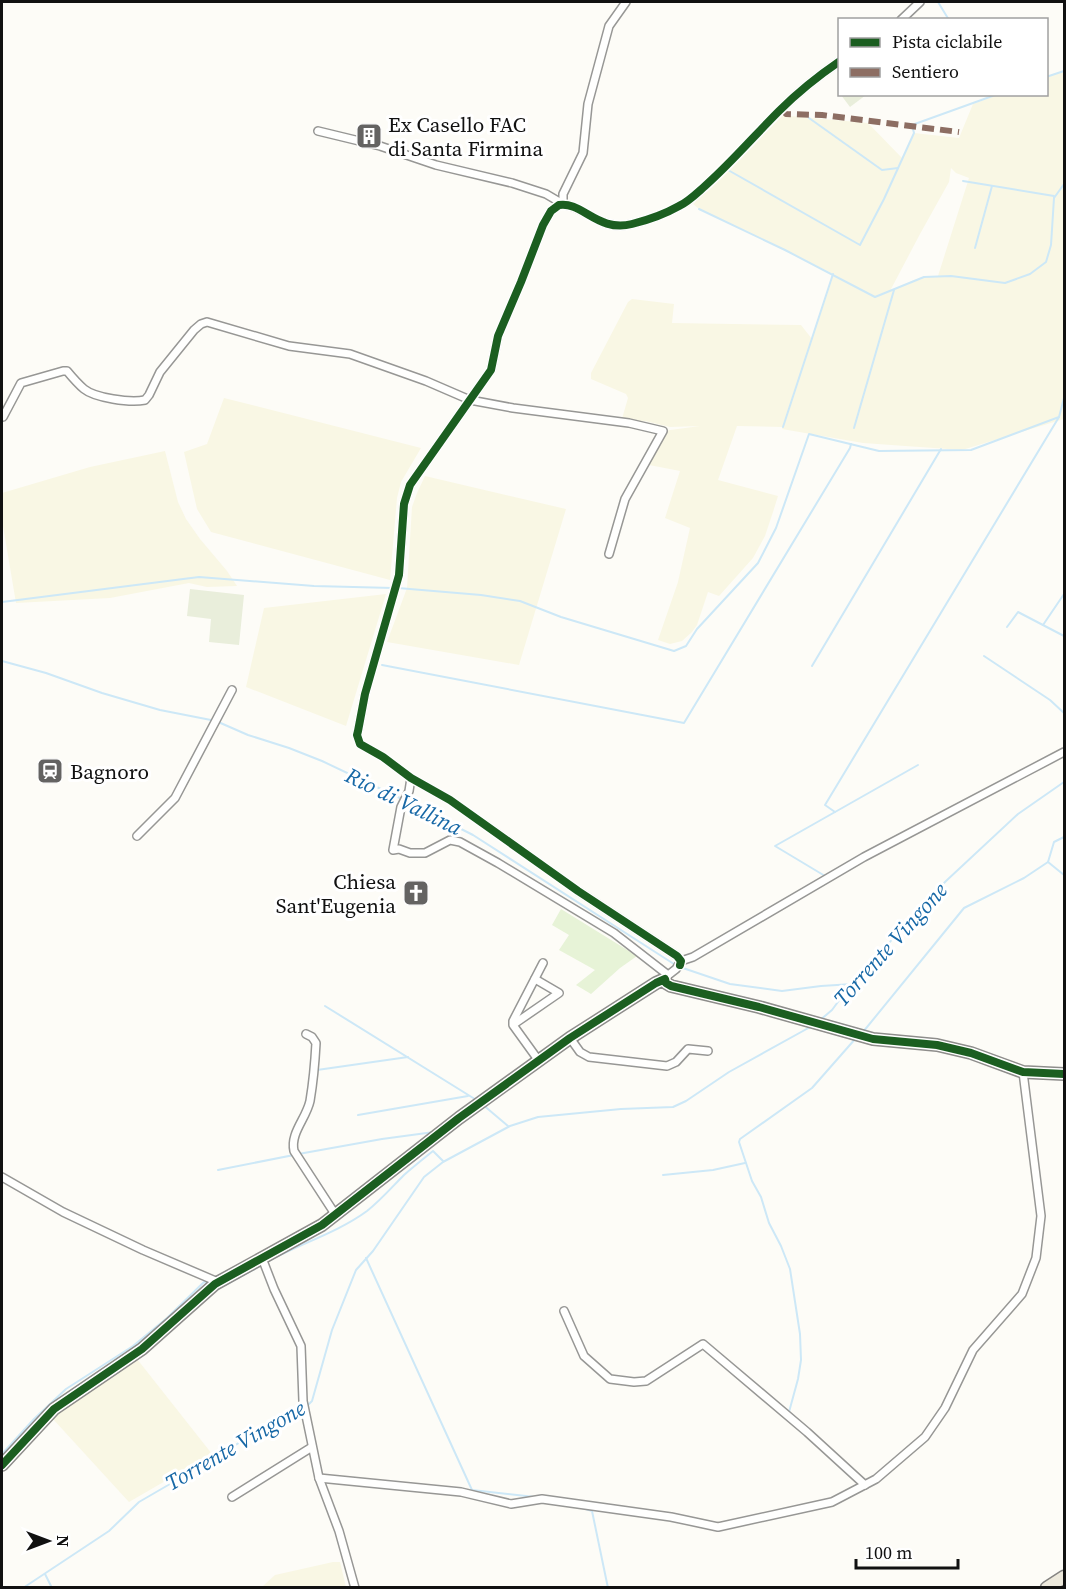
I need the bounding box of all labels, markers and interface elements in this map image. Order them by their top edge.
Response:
legend [838,18,1048,96]
text: Pista ciclabile [892,29,1003,54]
text: Sentiero [892,59,959,84]
place label: Ex Casello FAC di Santa Firmina [388,110,543,163]
building icon: Ex Casello FAC di Santa Firmina [354,121,384,151]
station icon: Bagnoro [35,756,65,786]
place label: Bagnoro [70,757,149,786]
water label: Rio di Vallina [340,759,468,842]
place label: Chiesa Sant'Eugenia [276,867,396,920]
water label: Torrente Vingone [826,876,954,1012]
church icon: Chiesa Sant'Eugenia [401,878,431,908]
water label: Torrente Vingone [160,1393,310,1497]
north arrow [18,1511,78,1571]
scale bar [856,1532,958,1570]
text: N [52,1535,74,1547]
text: 100 m [865,1540,912,1565]

